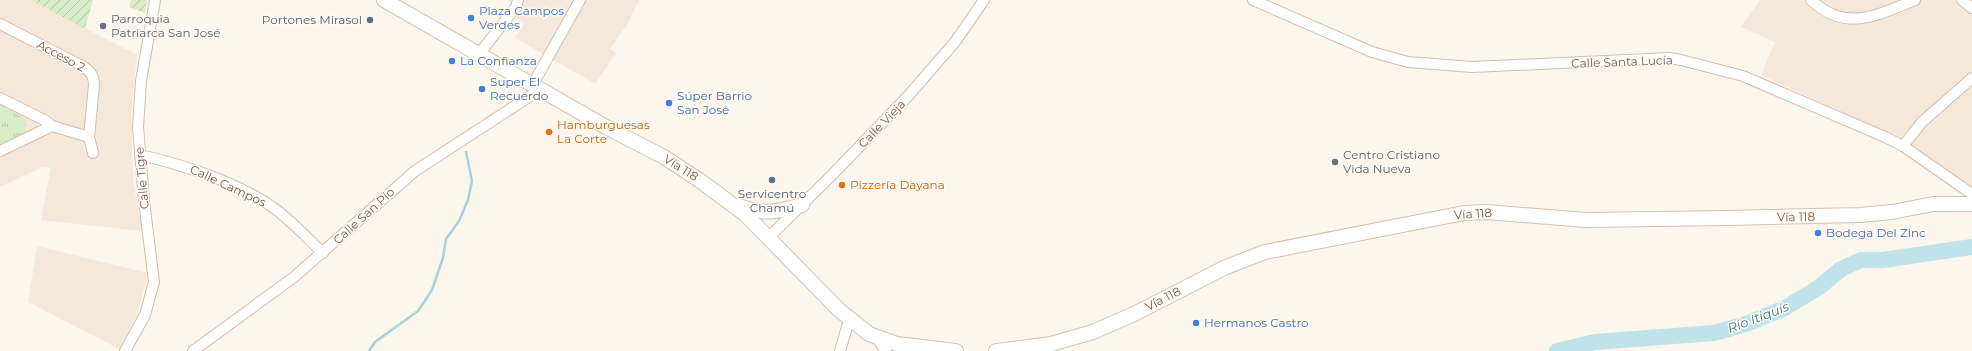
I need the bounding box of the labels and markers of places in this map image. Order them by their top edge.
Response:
place label: Plaza Campos Verdes [479,3,564,32]
place label: Parroquia Patriarca San José [111,11,220,40]
place label: Portones Mirasol [262,12,362,27]
marker: Plaza Campos Verdes [466,13,476,23]
marker: Portones Mirasol [365,15,375,25]
marker: Parroquia Patriarca San José [98,21,108,31]
place label: La Confianza [460,53,537,68]
marker: La Confianza [447,56,457,66]
place label: Super El Recuerdo [490,74,548,103]
marker: Super El Recuerdo [477,84,487,94]
place label: Súper Barrio San José [677,88,752,117]
marker: Súper Barrio San José [664,98,674,108]
place label: Hamburguesas La Corte [557,117,650,146]
marker: Hamburguesas La Corte [544,127,554,137]
place label: Centro Cristiano Vida Nueva [1343,147,1440,176]
marker: Centro Cristiano Vida Nueva [1330,157,1340,167]
marker: Servicentro Chamú [767,175,777,185]
place label: Pizzería Dayana [850,177,945,192]
marker: Pizzería Dayana [837,180,847,190]
place label: Servicentro Chamú [738,186,806,215]
place label: Bodega Del Zinc [1826,225,1926,240]
marker: Bodega Del Zinc [1813,228,1823,238]
place label: Hermanos Castro [1204,315,1309,330]
marker: Hermanos Castro [1191,318,1201,328]

